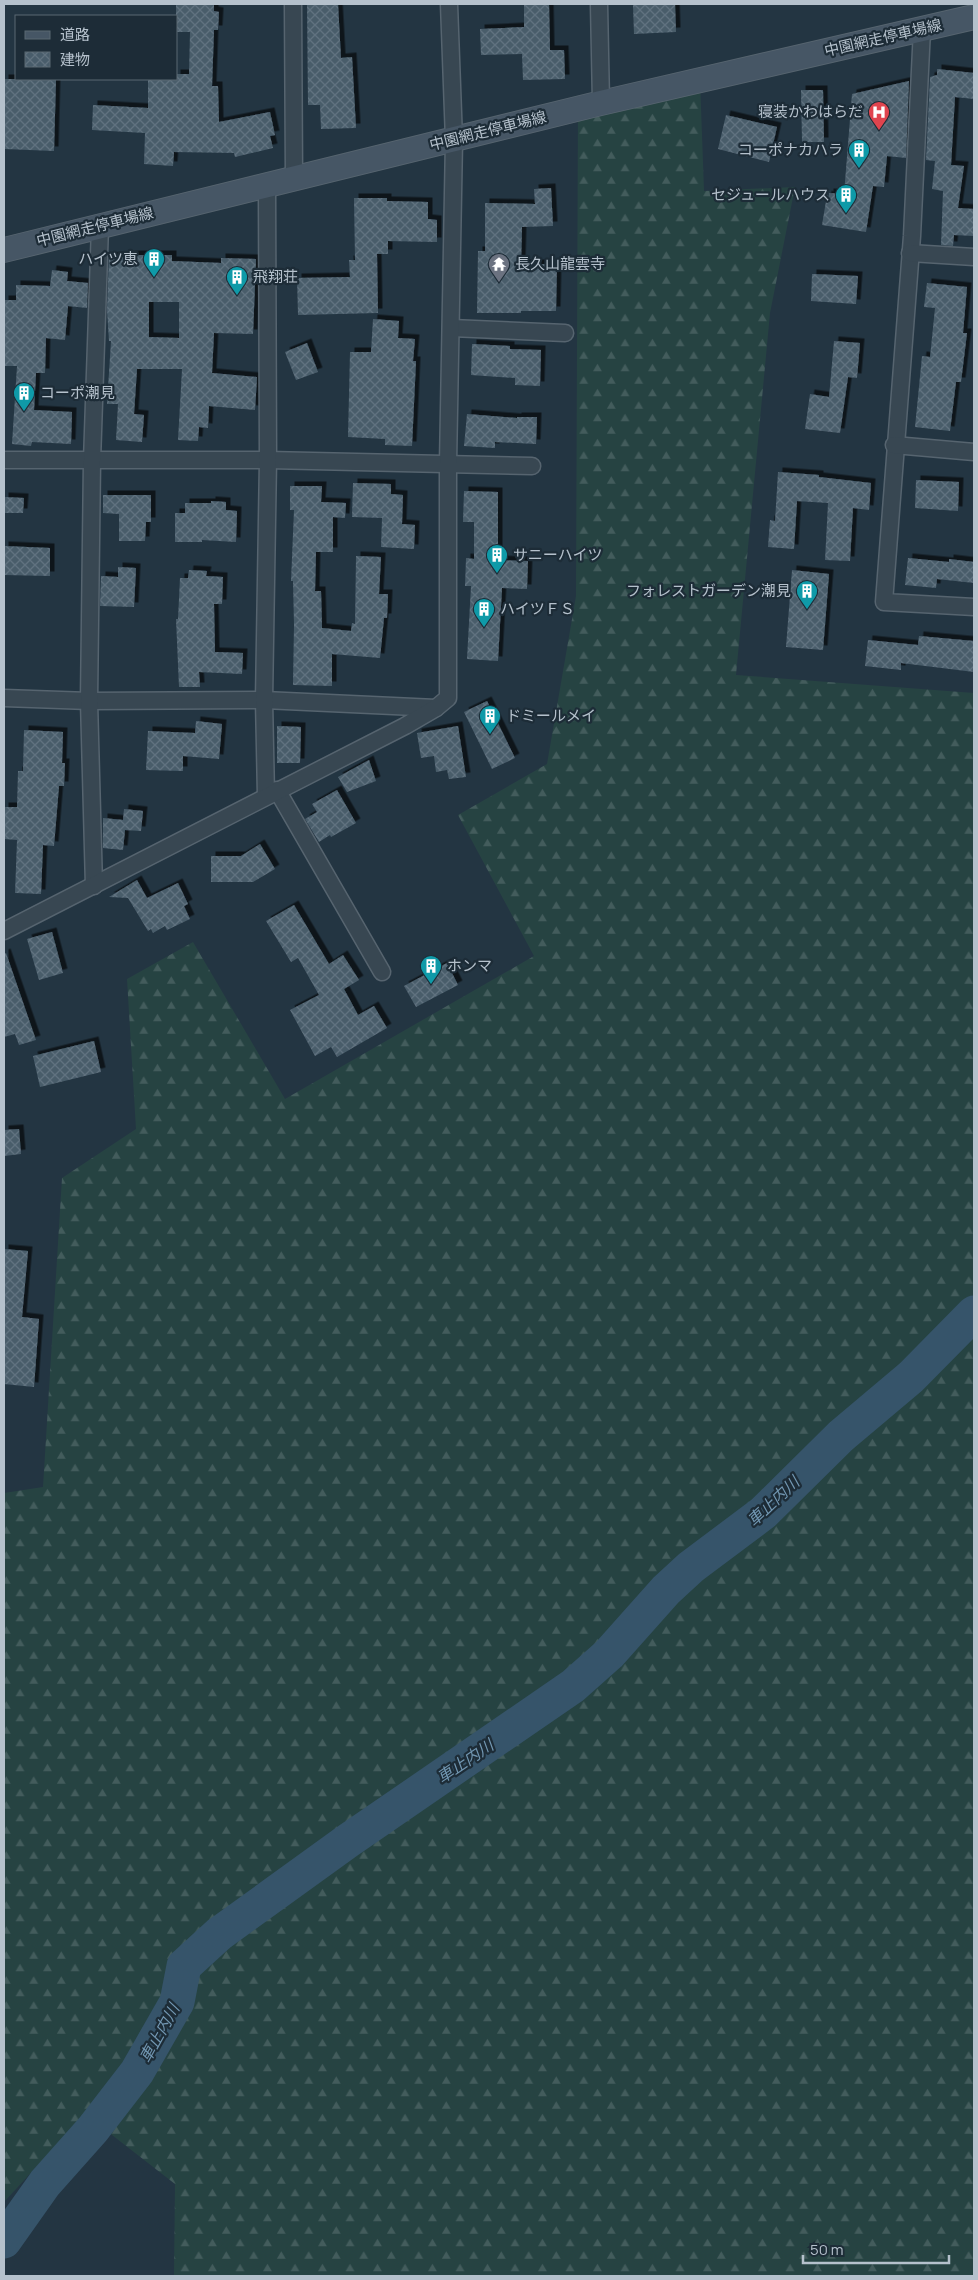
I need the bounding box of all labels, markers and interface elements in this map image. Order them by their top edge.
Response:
street label: 中園網走停車場線 [822,14,944,61]
legend [15,15,178,80]
text: 道路 [60,24,90,45]
text: 建物 [60,49,90,70]
hospital icon: 寝装かわはらだ [867,100,891,131]
place label: 寝装かわはらだ [758,101,863,122]
street label: 中園網走停車場線 [427,106,549,155]
building icon: コーポナカハラ [847,138,871,169]
place label: コーポナカハラ [738,139,843,160]
building icon: セジュールハウス [834,183,858,214]
place label: セジュールハウス [711,184,830,205]
street label: 中園網走停車場線 [34,202,156,251]
building icon: ハイツ恵 [142,247,166,278]
place label: ハイツ恵 [78,248,138,269]
temple icon: 長久山龍雲寺 [487,252,511,283]
place label: 長久山龍雲寺 [515,253,605,274]
building icon: 飛翔荘 [225,265,249,296]
place label: 飛翔荘 [253,266,298,287]
building icon: コーポ潮見 [12,381,36,412]
place label: コーポ潮見 [40,382,115,403]
building icon: サニーハイツ [485,543,509,574]
place label: サニーハイツ [513,544,602,565]
building icon: フォレストガーデン潮見 [795,579,819,610]
place label: フォレストガーデン潮見 [626,580,791,601]
building icon: ハイツＦＳ [472,597,496,628]
place label: ハイツＦＳ [500,598,575,619]
building icon: ドミールメイ [478,704,502,735]
place label: ドミールメイ [506,705,596,726]
building icon: ホンマ [419,954,443,985]
place label: ホンマ [447,955,492,976]
water label: 車止内川 [742,1470,805,1531]
water label: 車止内川 [432,1733,499,1788]
water label: 車止内川 [134,1998,185,2066]
scale bar [803,2232,949,2264]
text: 50 m [810,2239,844,2260]

